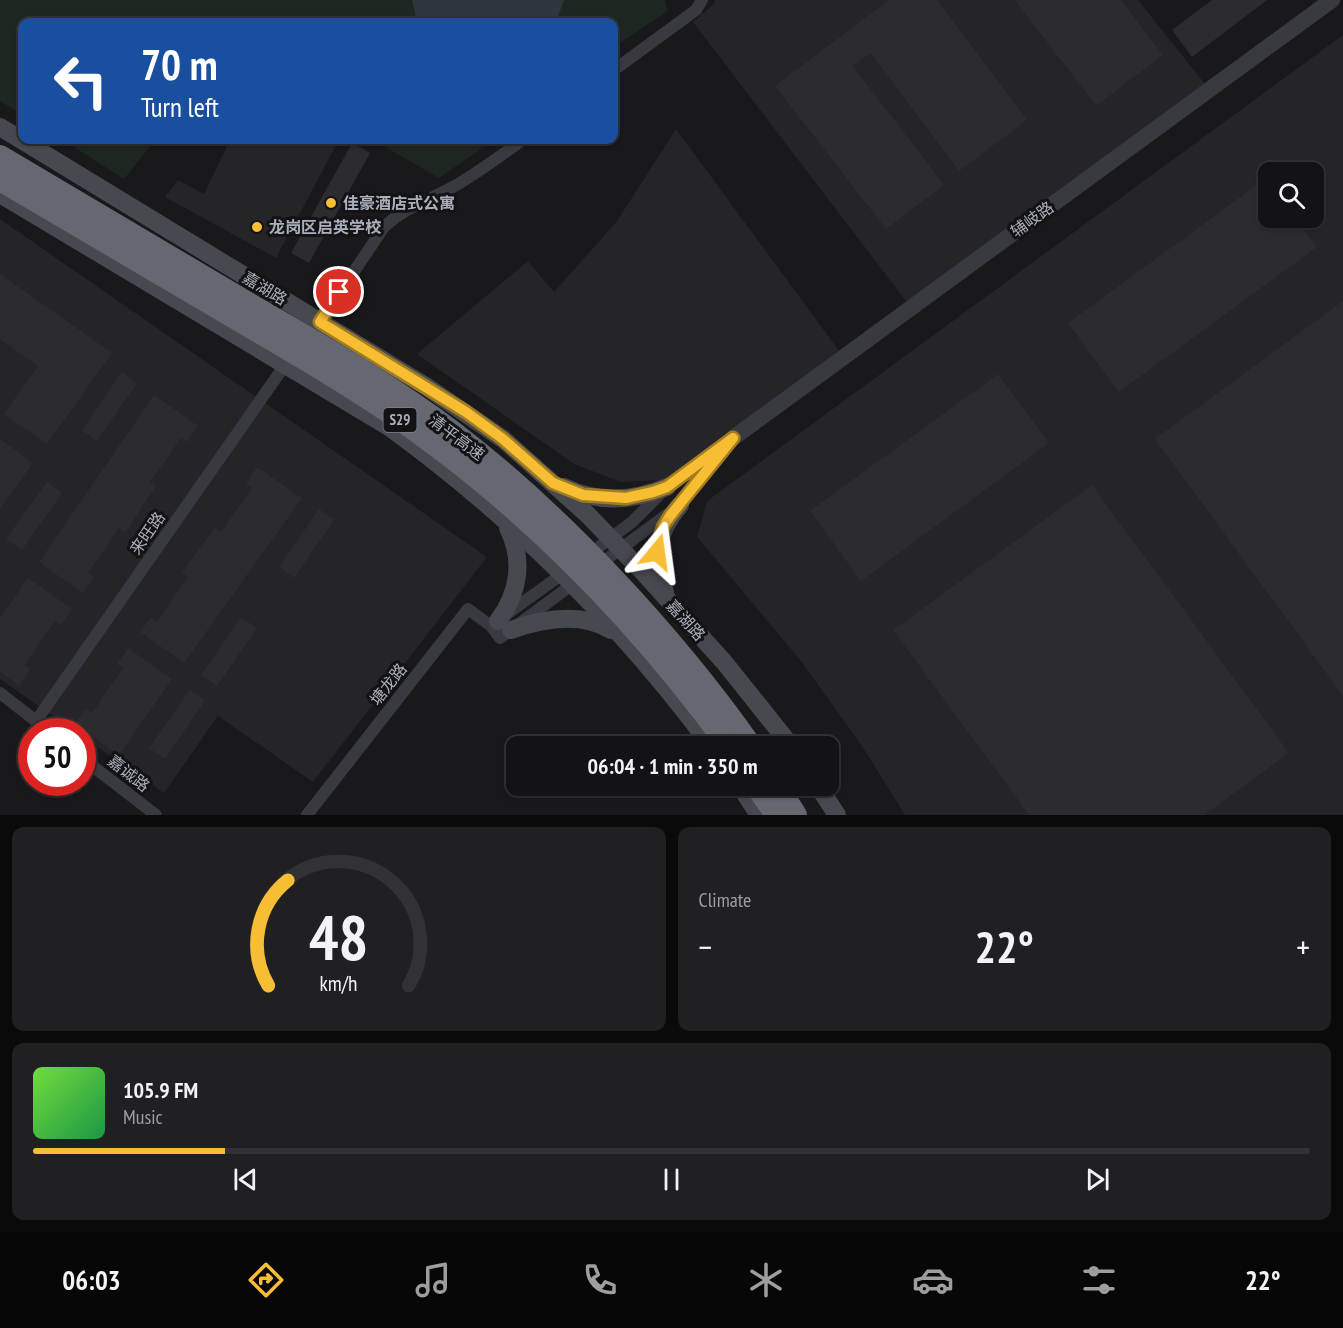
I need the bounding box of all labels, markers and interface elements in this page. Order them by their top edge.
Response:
text: 70 m [141,37,218,92]
icon: left [42,42,120,120]
text: Turn left [141,90,219,124]
map controls [1258,162,1324,228]
button: search [1258,162,1324,228]
place label: 佳豪酒店式公寓 [343,193,455,213]
marker: 佳豪酒店式公寓 [324,196,338,210]
street label: 辅岐路 [1007,197,1057,241]
place label: 龙岗区启英学校 [269,217,382,237]
marker: 龙岗区启英学校 [250,220,264,234]
pin [313,266,364,317]
street label: 嘉湖路 [239,267,291,309]
icon: arrive [322,275,355,308]
road number: S29 [384,408,416,432]
street label: 清平高速 [425,410,489,464]
street label: 来旺路 [125,508,169,558]
position arrow [625,520,689,584]
street label: 嘉湖路 [663,595,709,645]
street label: 塘龙路 [365,659,411,709]
speed limit sign: 50 [18,718,96,796]
street label: 嘉诚路 [104,750,154,796]
text: 06:04 · 1 min · 350 m [587,752,758,780]
text: Climate [699,887,751,913]
text: 48 [309,896,369,977]
text: 22° [975,917,1034,975]
text: − [699,925,712,968]
text: + [1296,925,1310,968]
text: km/h [320,969,358,997]
text: 105.9 FM [123,1076,198,1104]
text: Music [123,1104,163,1130]
icon: previous [229,1163,262,1196]
icon: pause [655,1163,688,1196]
icon: next [1081,1163,1114,1196]
icon: directions [245,1259,287,1301]
icon: music [412,1259,454,1301]
icon: phone [579,1259,621,1301]
icon: climate [745,1259,787,1301]
icon: car [912,1259,954,1301]
icon: filters [1078,1259,1120,1301]
text: 06:03 [62,1263,121,1297]
text: 22° [1245,1263,1281,1297]

